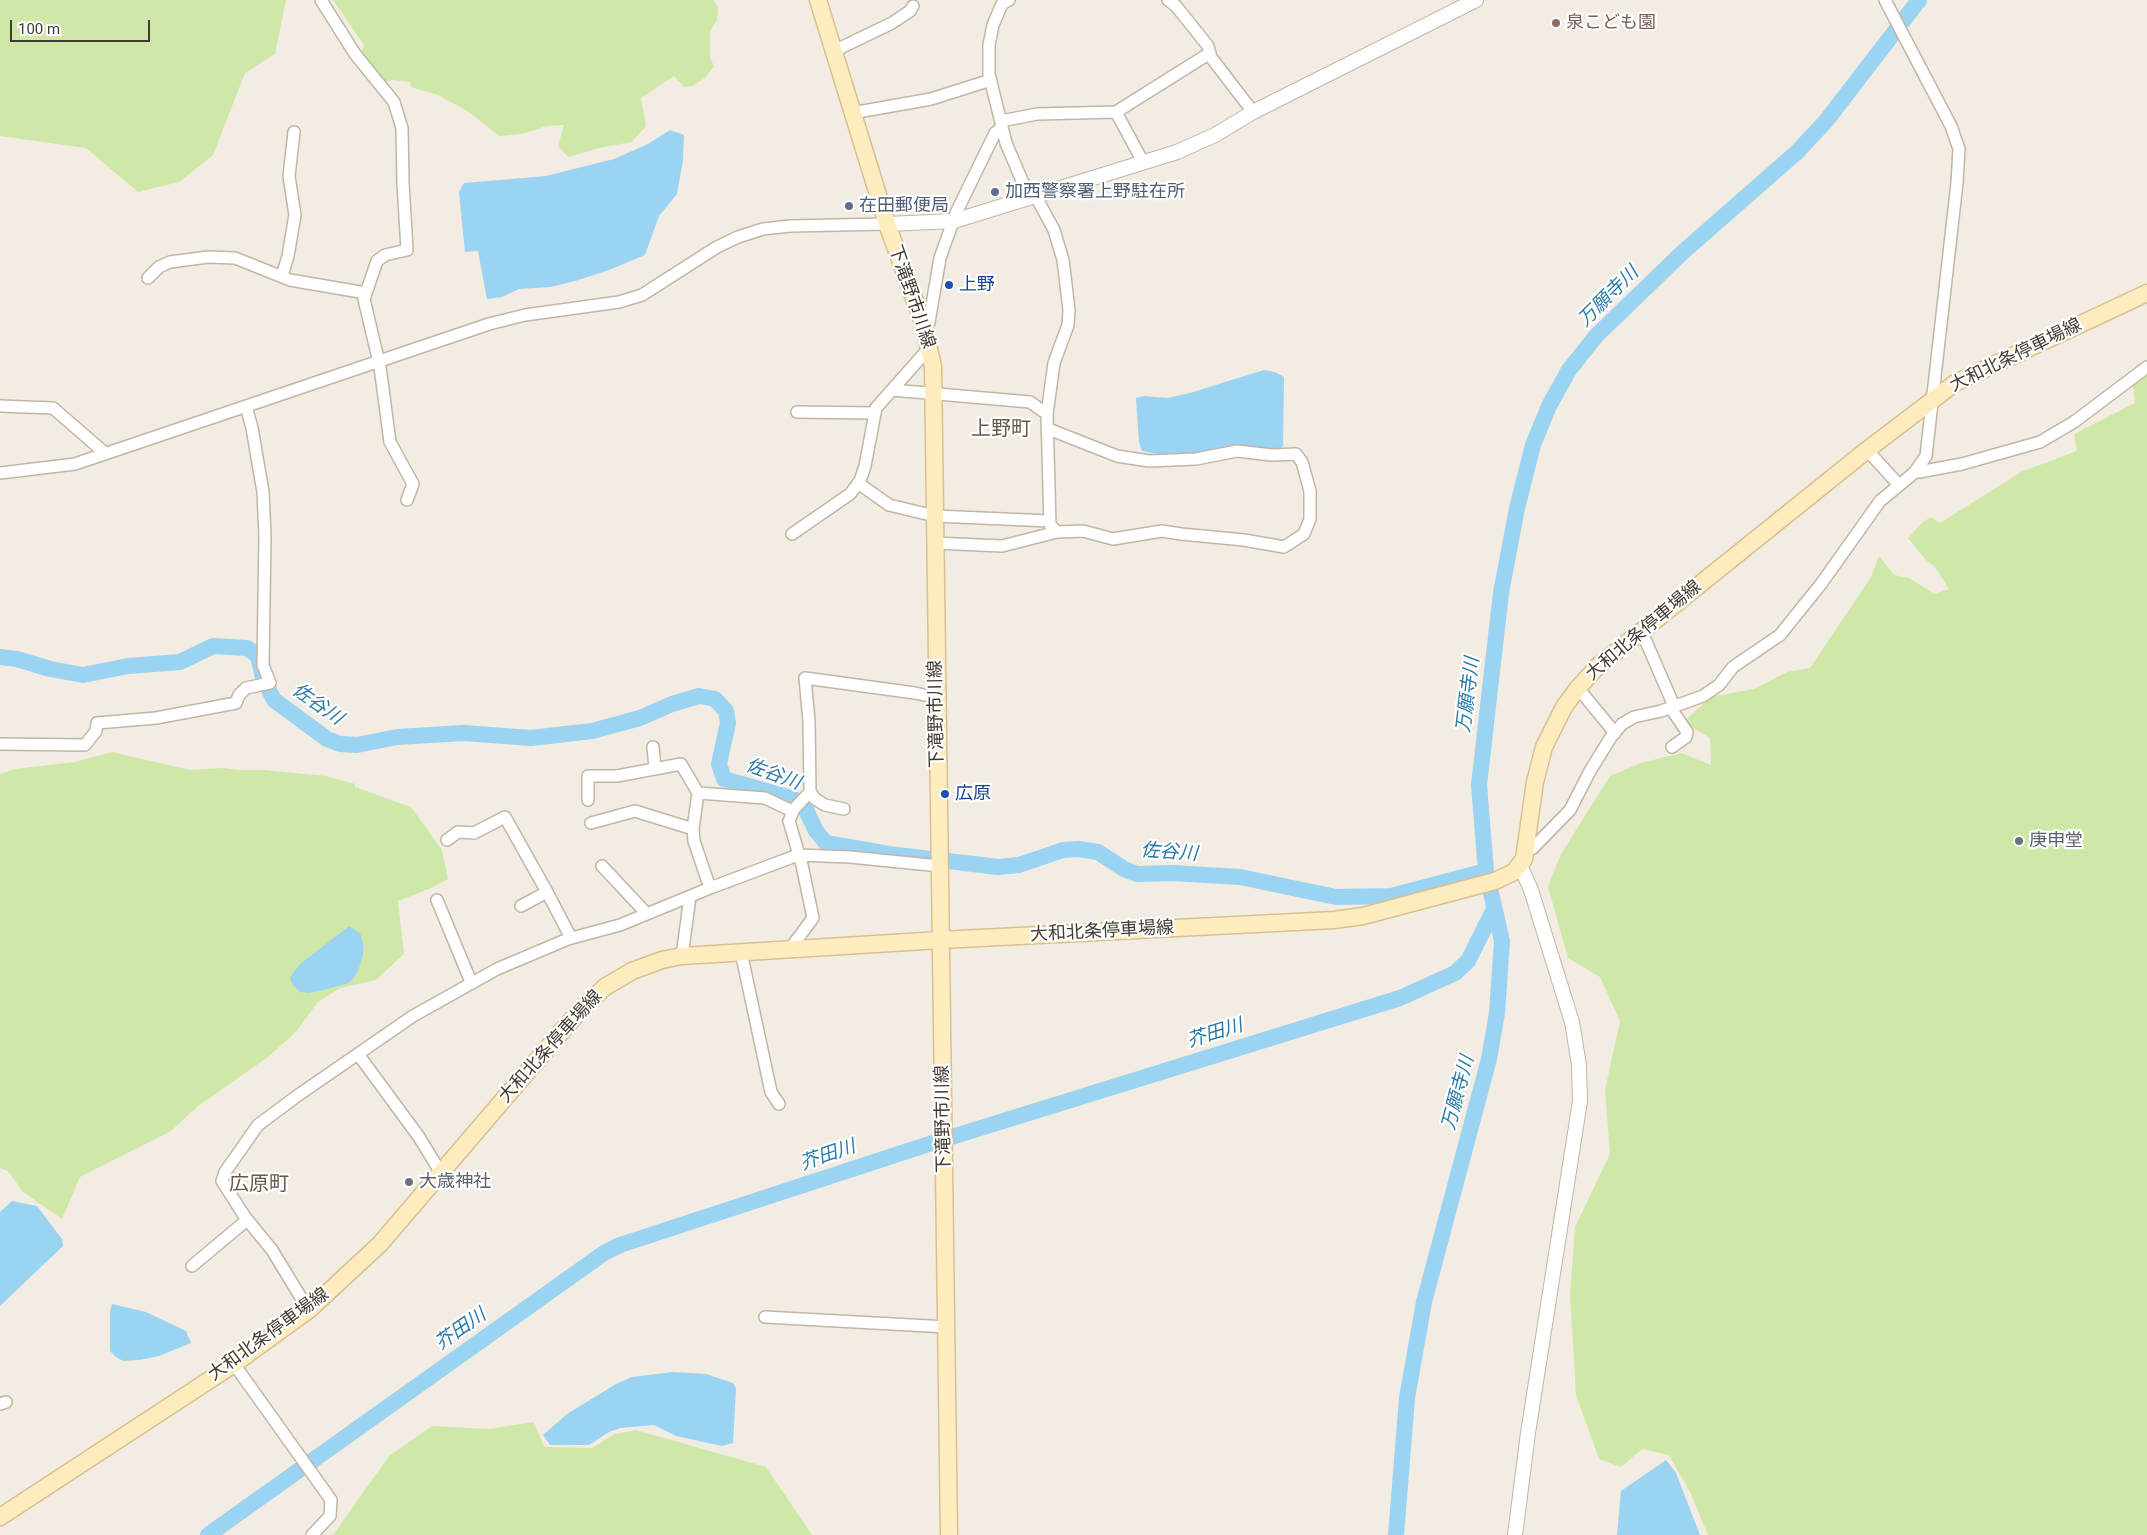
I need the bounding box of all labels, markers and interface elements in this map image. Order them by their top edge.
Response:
scale bar [12,10,152,42]
place label: 泉こども園 [1566,12,1656,34]
marker: 泉こども園 [1550,17,1562,29]
text: 100 m [18,20,60,38]
place label: 加西警察署上野駐在所 [1005,181,1185,203]
marker: 加西警察署上野駐在所 [989,186,1001,198]
place label: 在田郵便局 [859,195,949,217]
marker: 在田郵便局 [843,200,855,212]
street label: 下滝野市川線 [883,242,939,352]
water label: 万願寺川 [1574,262,1644,332]
place label: 上野 [959,274,995,296]
marker: 上野 [943,279,955,291]
street label: 大和北条停車場線 [1947,315,2085,397]
district label: 上野町 [971,418,1031,442]
street label: 大和北条停車場線 [1582,576,1706,686]
water label: 万願寺川 [1453,656,1485,734]
street label: 下滝野市川線 [925,660,949,768]
water label: 佐谷川 [287,679,347,731]
water label: 佐谷川 [742,755,804,795]
place label: 広原 [955,783,991,805]
marker: 広原 [939,788,951,800]
place label: 庚申堂 [2029,830,2083,852]
marker: 庚申堂 [2013,835,2025,847]
water label: 佐谷川 [1140,840,1198,866]
street label: 大和北条停車場線 [1030,917,1174,947]
street label: 大和北条停車場線 [495,986,607,1108]
water label: 芥田川 [1184,1015,1246,1053]
water label: 万願寺川 [1438,1053,1480,1133]
street label: 下滝野市川線 [932,1065,956,1173]
water label: 芥田川 [797,1136,859,1176]
place label: 大歳神社 [419,1171,491,1193]
district label: 広原町 [229,1173,289,1197]
marker: 大歳神社 [403,1176,415,1188]
street label: 大和北条停車場線 [204,1284,334,1386]
water label: 芥田川 [431,1304,491,1356]

